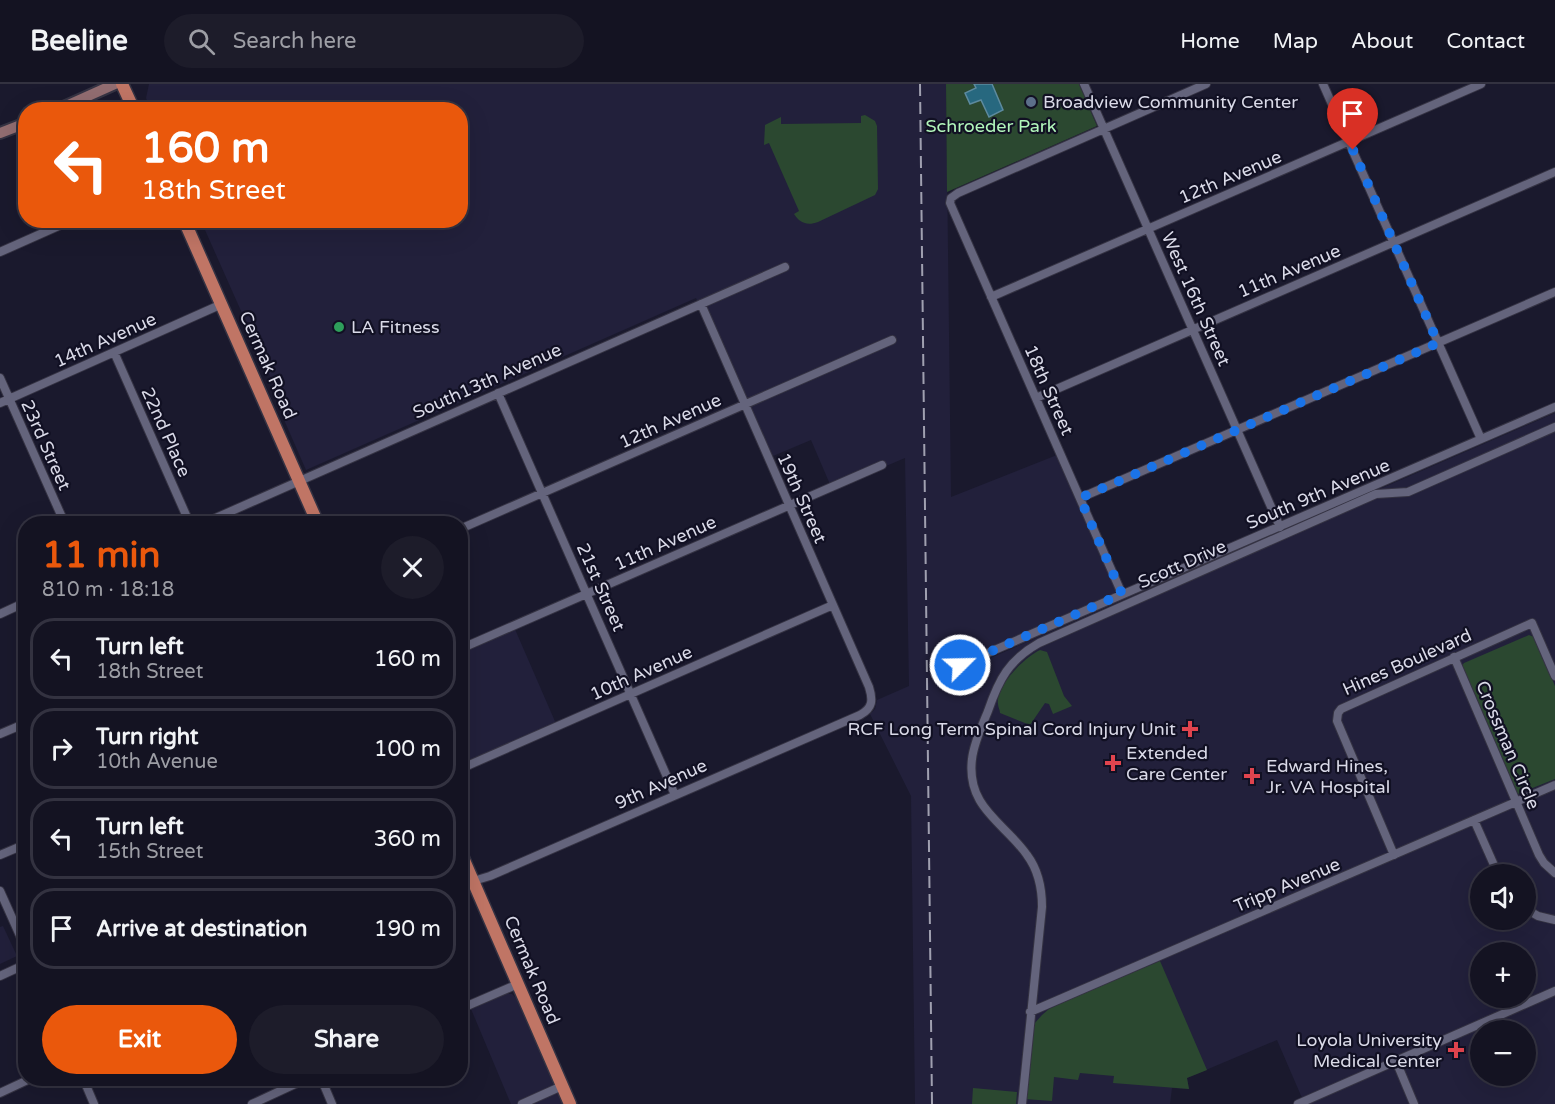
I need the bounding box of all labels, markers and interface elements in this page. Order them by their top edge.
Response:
search box [164,14,584,68]
text: Beeline [30,24,128,58]
icon: search [185,25,218,58]
text: Search here [233,28,357,54]
text: Home [1180,29,1240,54]
text: Map [1273,29,1318,54]
text: About [1351,29,1413,54]
text: Contact [1446,29,1525,54]
pin [1327,88,1378,150]
place label: Broadview Community Center [1043,91,1298,113]
marker: Broadview Community Center [1024,95,1038,109]
icon: arrive [1336,97,1369,130]
park label: Schroeder Park [926,115,1057,137]
text: 160 m [141,123,270,174]
icon: left [42,126,120,204]
street label: 12th Avenue [1175,145,1285,209]
text: 18th Street [141,174,286,207]
street label: West 16th Street [1157,229,1235,369]
street label: 11th Avenue [1234,239,1344,303]
street label: 14th Avenue [50,308,160,372]
street label: Cermak Road [234,308,302,422]
place label: LA Fitness [351,316,440,338]
marker: LA Fitness [332,320,346,334]
street label: South13th Avenue [409,338,565,424]
street label: 18th Street [1019,341,1079,439]
street label: 22nd Place [136,384,196,480]
street label: 12th Avenue [615,389,725,453]
street label: 23rd Street [16,396,76,494]
street label: 19th Street [772,449,832,547]
street label: South 9th Avenue [1243,454,1393,534]
street label: 11th Avenue [610,511,720,575]
text: 11 min [42,534,161,577]
street label: Scott Drive [1134,535,1230,593]
button: close [381,536,444,599]
street label: 21st Street [572,540,630,635]
text: 810 m · 18:18 [42,578,174,602]
street label: Hines Boulevard [1339,624,1475,700]
position arrow [928,633,992,697]
text: Turn left [96,634,184,660]
street label: 10th Avenue [586,641,696,705]
icon: left [45,642,78,675]
text: 160 m [374,646,441,672]
text: 18th Street [96,660,203,684]
street label: Crossman Circle [1471,677,1545,813]
place label: RCF Long Term Spinal Cord Injury Unit [847,718,1176,740]
marker: RCF Long Term Spinal Cord Injury Unit [1181,720,1199,738]
text: Turn right [96,724,198,750]
icon: right [45,732,78,765]
text: 100 m [374,736,441,762]
place label: Extended Care Center [1126,742,1227,785]
text: 10th Avenue [96,750,218,774]
street label: 9th Avenue [612,754,710,814]
marker: Extended Care Center [1104,754,1122,772]
place label: Edward Hines, Jr. VA Hospital [1266,755,1390,798]
marker: Edward Hines, Jr. VA Hospital [1243,767,1261,785]
text: Turn left [96,814,184,840]
icon: left [45,822,78,855]
text: 360 m [374,826,441,852]
text: 15th Street [96,840,203,864]
street label: Tripp Avenue [1231,853,1343,917]
map controls [1470,864,1536,1086]
button: sound [1470,864,1536,930]
icon: arrive [45,912,78,945]
street label: Cermak Road [499,912,565,1028]
text: Arrive at destination [96,916,307,942]
text: 190 m [374,916,441,942]
button: + [1470,942,1536,1008]
button: Exit [42,1005,237,1074]
button: Share [249,1005,444,1074]
button: − [1470,1020,1536,1086]
place label: Loyola University Medical Center [1296,1029,1442,1072]
marker: Loyola University Medical Center [1447,1041,1465,1059]

